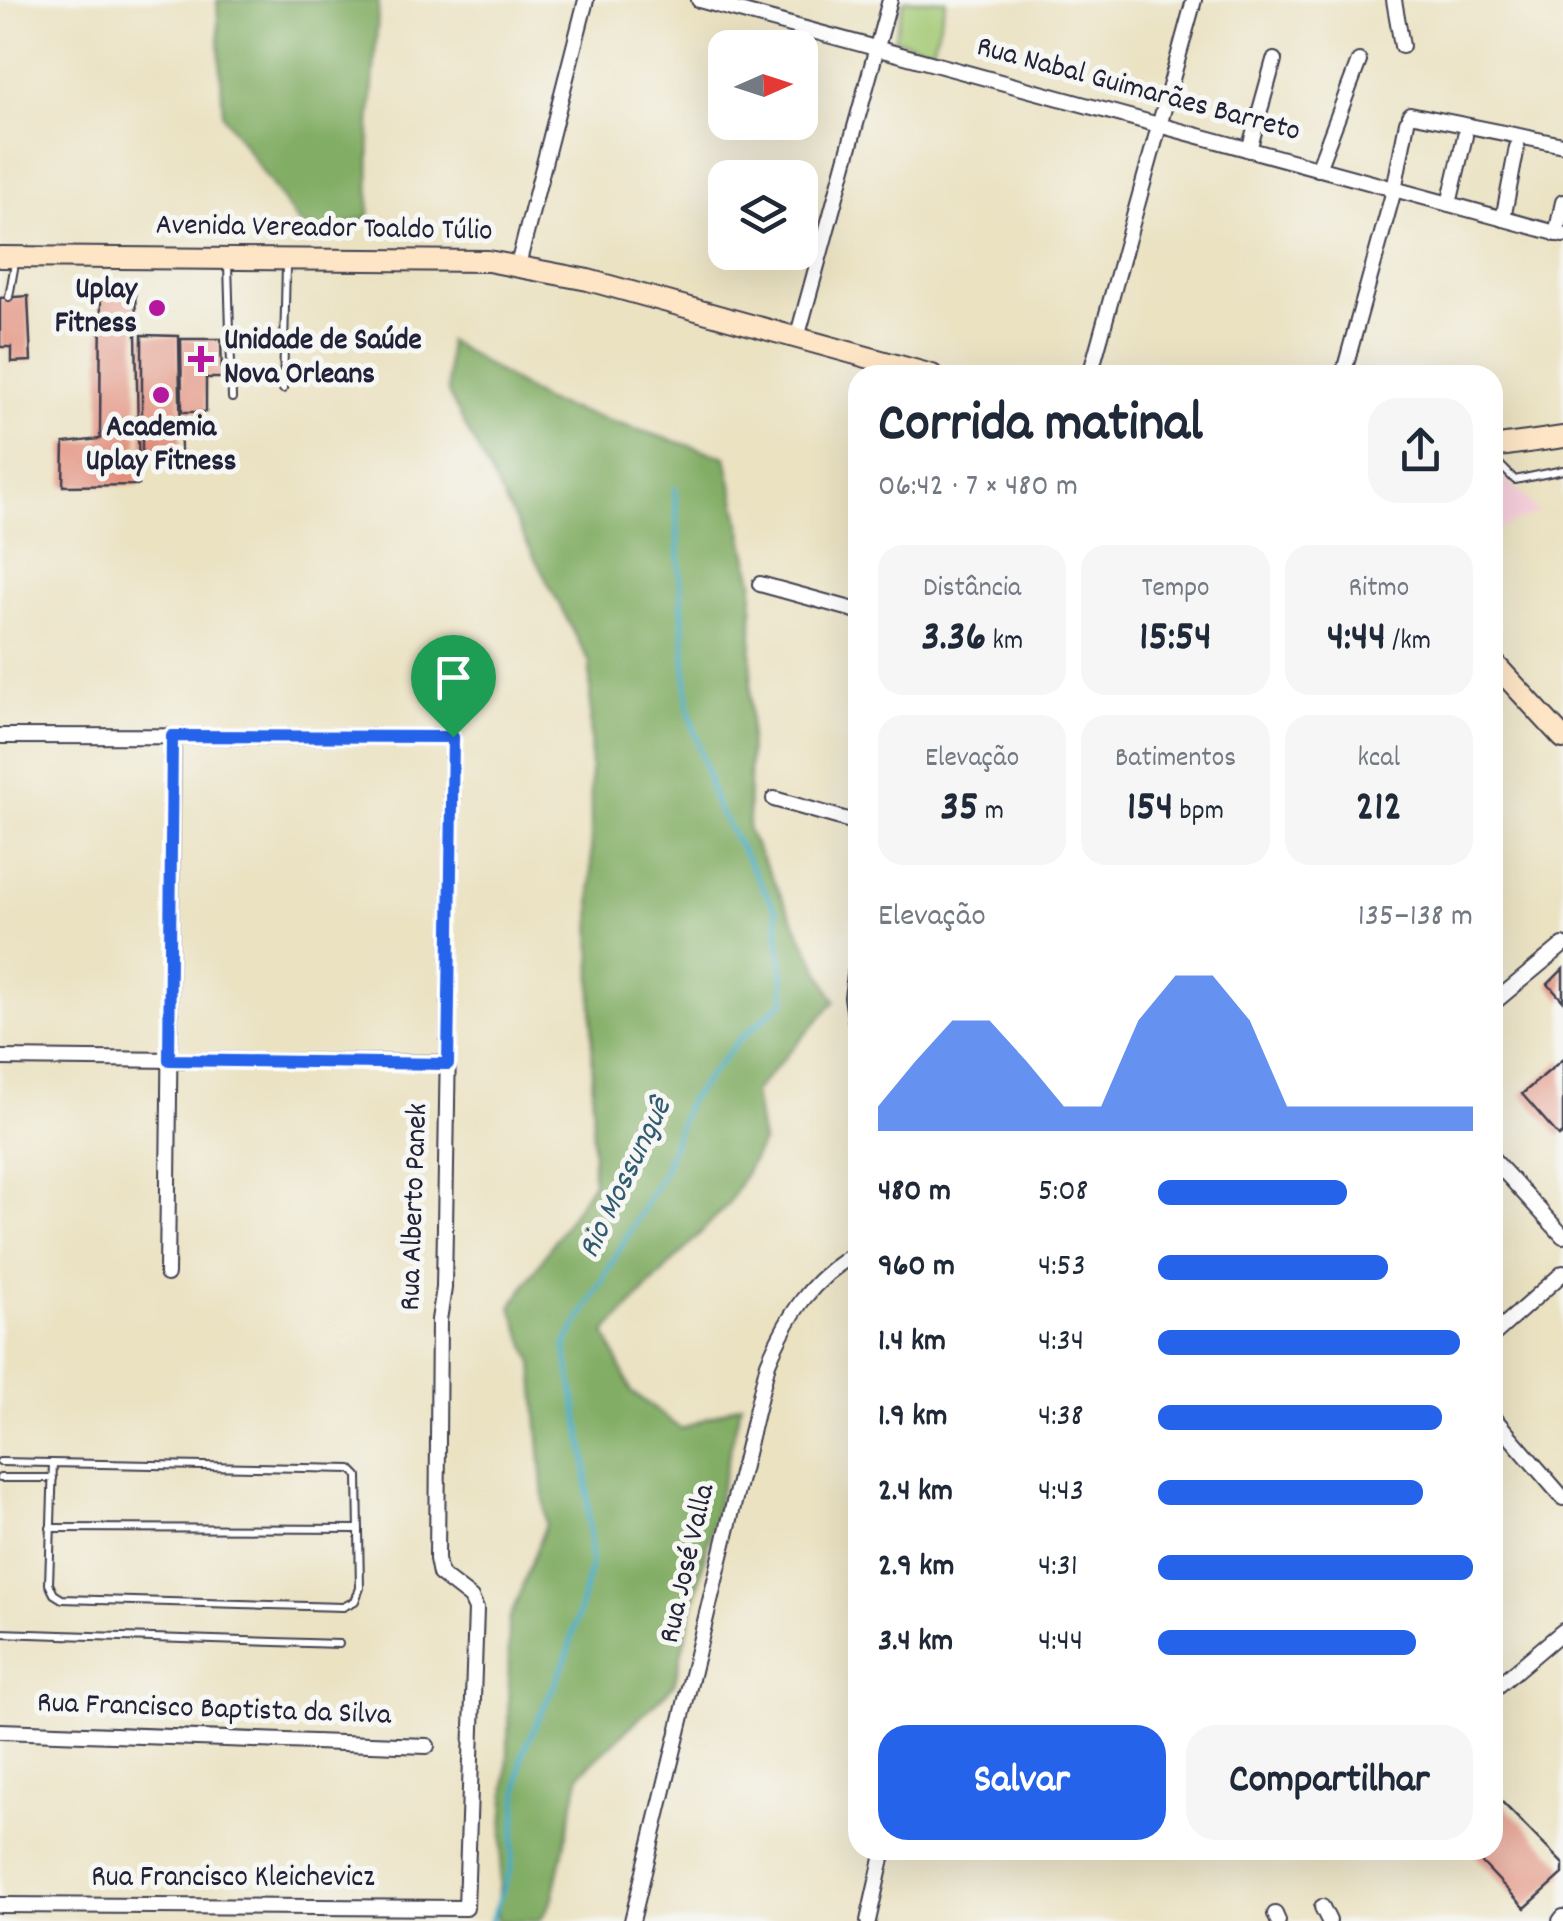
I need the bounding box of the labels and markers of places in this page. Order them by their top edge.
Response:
place label: Uplay Fitness [55,270,139,347]
marker: Uplay Fitness [146,297,168,319]
place label: Unidade de Saúde Nova Orleans [224,321,422,398]
marker: Unidade de Saúde Nova Orleans [188,346,214,372]
marker: Academia Uplay Fitness [150,384,172,406]
place label: Academia Uplay Fitness [86,408,236,485]
pin [411,635,496,738]

